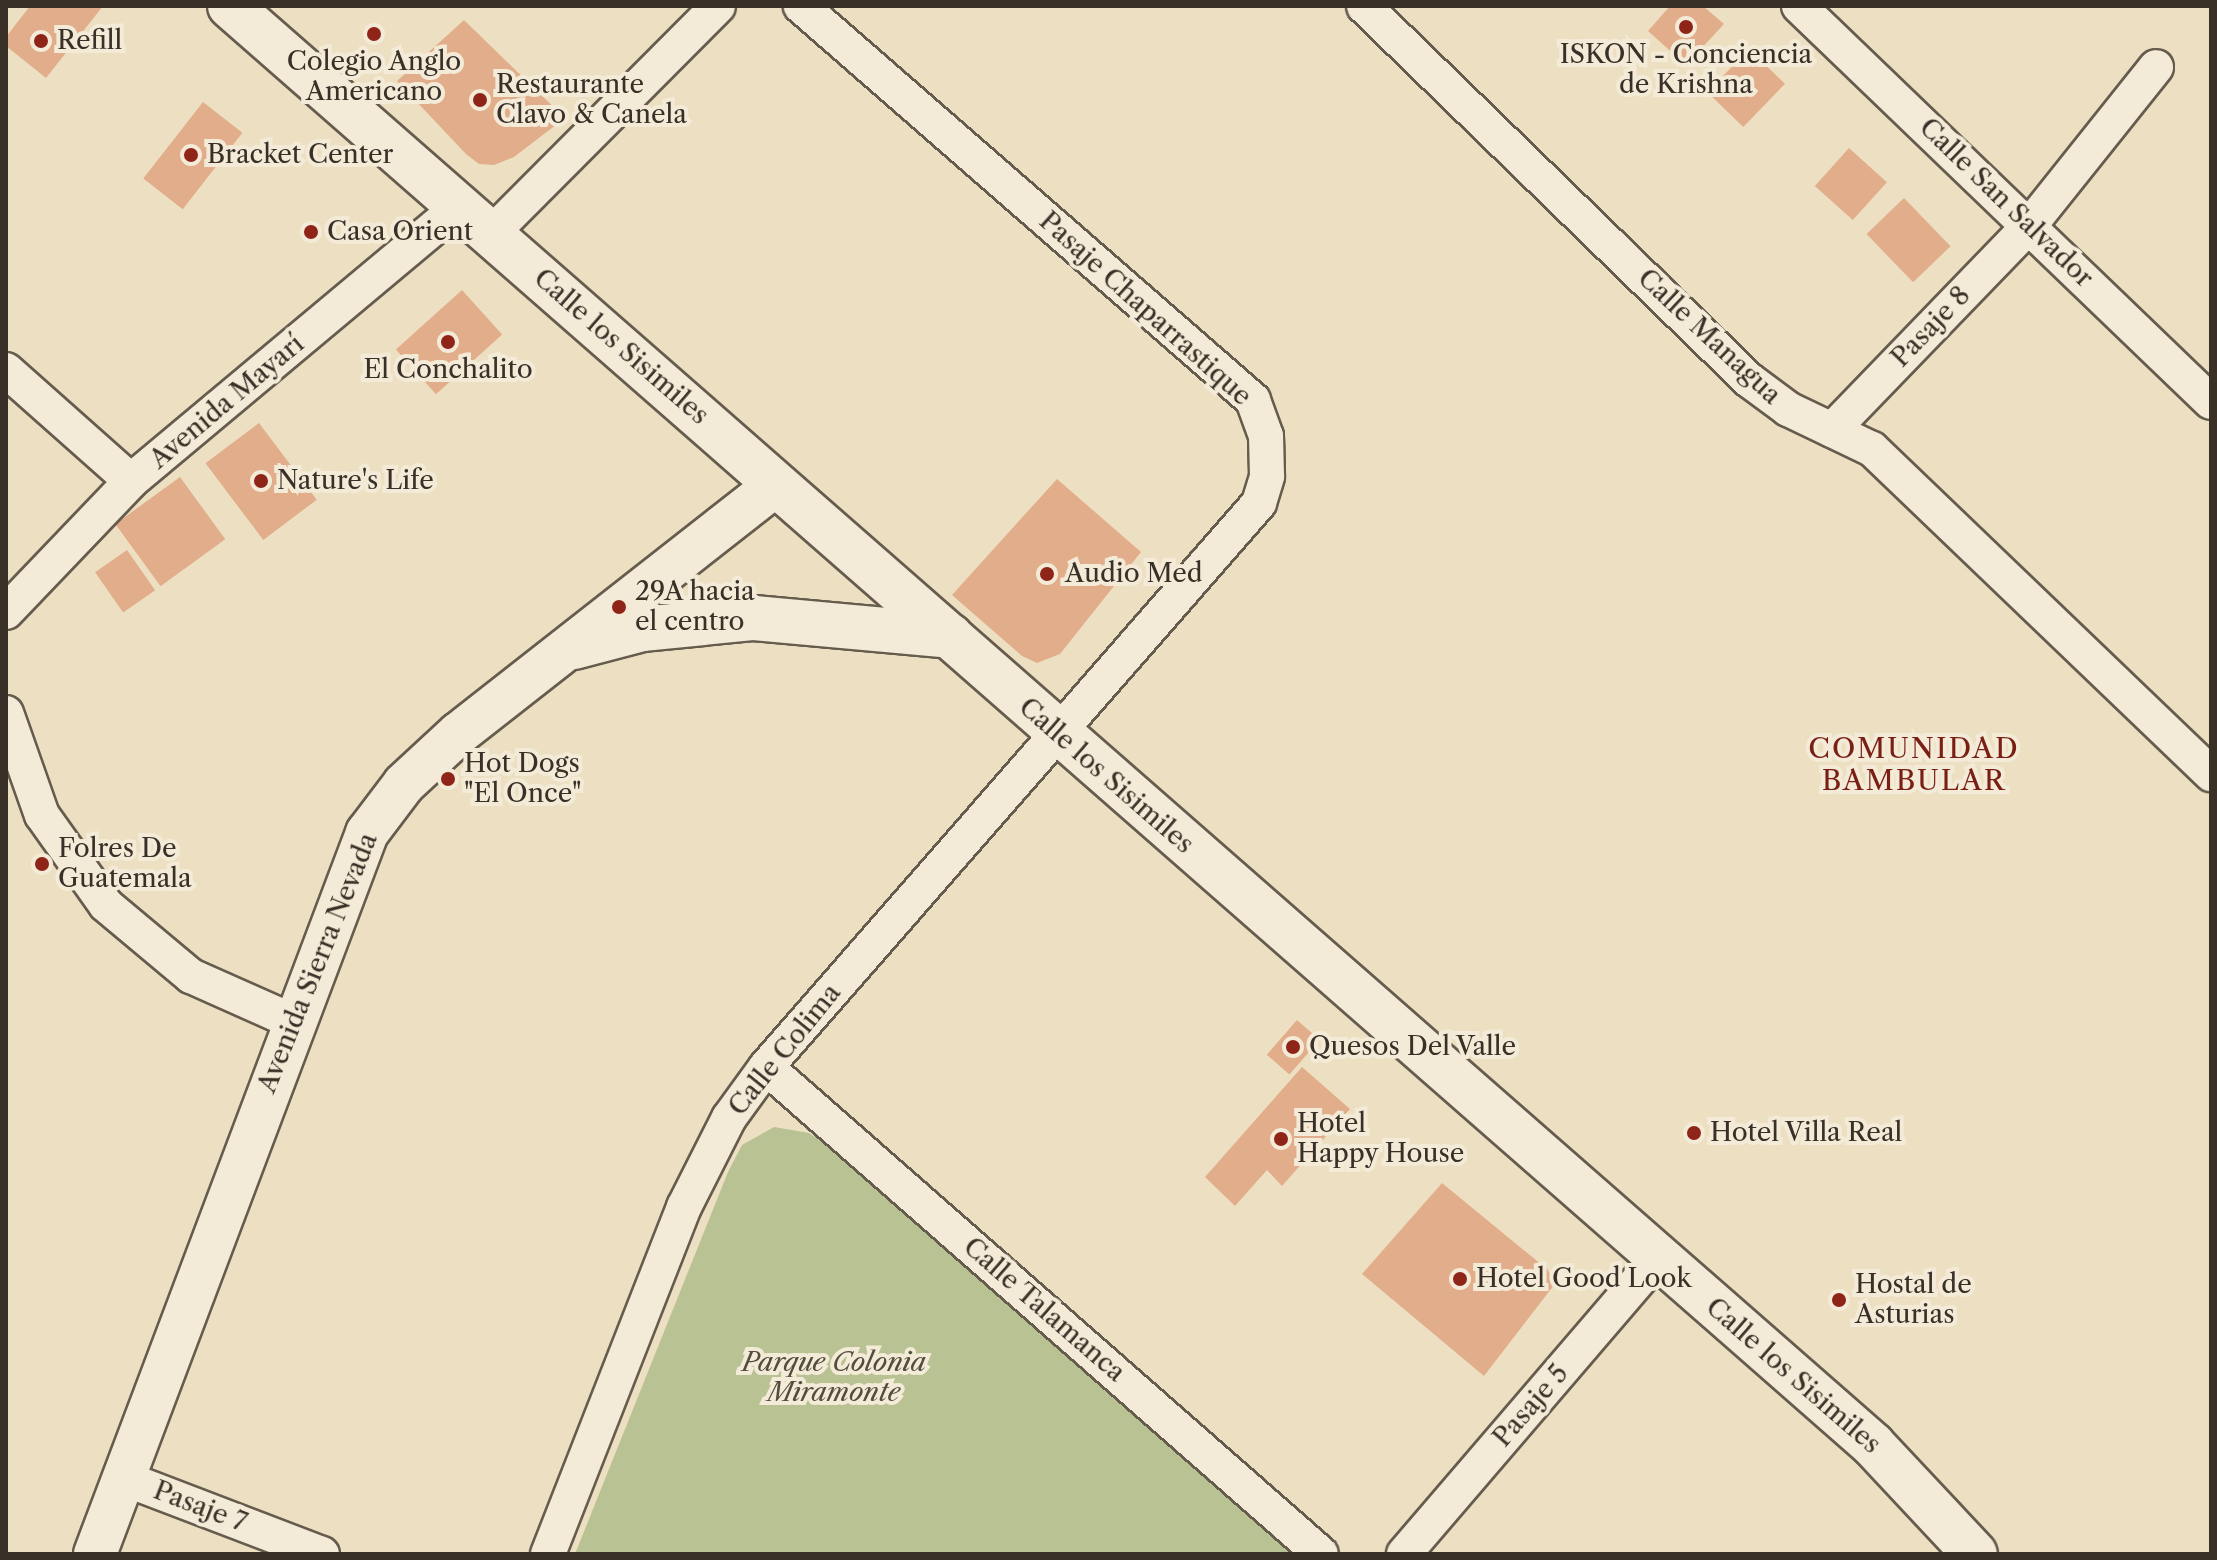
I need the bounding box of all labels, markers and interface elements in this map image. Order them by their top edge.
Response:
marker: ISKON - Conciencia de Krishna [1677,18,1695,36]
place label: Refill [57,25,122,57]
marker: Colegio Anglo Americano [365,25,383,43]
marker: Refill [32,32,50,50]
place label: ISKON - Conciencia de Krishna [1560,39,1812,100]
place label: Colegio Anglo Americano [286,46,462,108]
place label: Restaurante Clavo & Canela [496,69,687,130]
marker: Restaurante Clavo & Canela [471,91,489,109]
street label: Calle San Salvador [1913,112,2099,294]
place label: Bracket Center [207,139,394,171]
marker: Bracket Center [182,146,200,164]
street label: Pasaje Chaparrastique [1033,206,1257,412]
place label: Casa Orient [327,216,473,248]
marker: Casa Orient [302,223,320,241]
street label: Calle los Sisimiles [527,263,715,431]
street label: Calle Managua [1631,263,1787,411]
street label: Pasaje 8 [1885,280,1977,374]
street label: Avenida Mayarí [144,328,310,476]
marker: El Conchalito [439,333,457,351]
place label: El Conchalito [363,354,533,386]
place label: Nature's Life [277,465,434,497]
marker: Nature's Life [252,472,270,490]
place label: Audio Med [1065,558,1203,590]
marker: Audio Med [1036,563,1058,585]
place label: 29A hacia el centro [635,576,756,638]
marker: 29A hacia el centro [610,598,628,616]
street label: Calle los Sisimiles [1012,692,1200,860]
district label: COMUNIDAD BAMBULAR [1808,731,2020,797]
place label: Hot Dogs "El Once" [464,748,582,810]
marker: Hot Dogs "El Once" [439,770,457,788]
street label: Avenida Sierra Nevada [251,828,385,1098]
place label: Folres De Guatemala [58,833,192,894]
marker: Folres De Guatemala [33,855,51,873]
street label: Calle Colima [722,978,848,1122]
place label: Quesos Del Valle [1309,1031,1517,1063]
marker: Quesos Del Valle [1284,1038,1302,1056]
place label: Hotel Happy House [1297,1108,1465,1170]
place label: Hotel Villa Real [1710,1117,1904,1149]
marker: Hotel Villa Real [1685,1124,1703,1142]
marker: Hotel Happy House [1272,1130,1290,1148]
street label: Calle Talamanca [957,1231,1131,1389]
place label: Hotel Good Look [1476,1263,1692,1295]
place label: Hostal de Asturias [1855,1269,1972,1330]
marker: Hotel Good Look [1451,1270,1469,1288]
marker: Hostal de Asturias [1830,1291,1848,1309]
street label: Calle los Sisimiles [1699,1292,1887,1460]
park label: Parque Colonia Miramonte [742,1347,926,1408]
street label: Pasaje 5 [1487,1359,1575,1453]
street label: Pasaje 7 [149,1475,251,1539]

